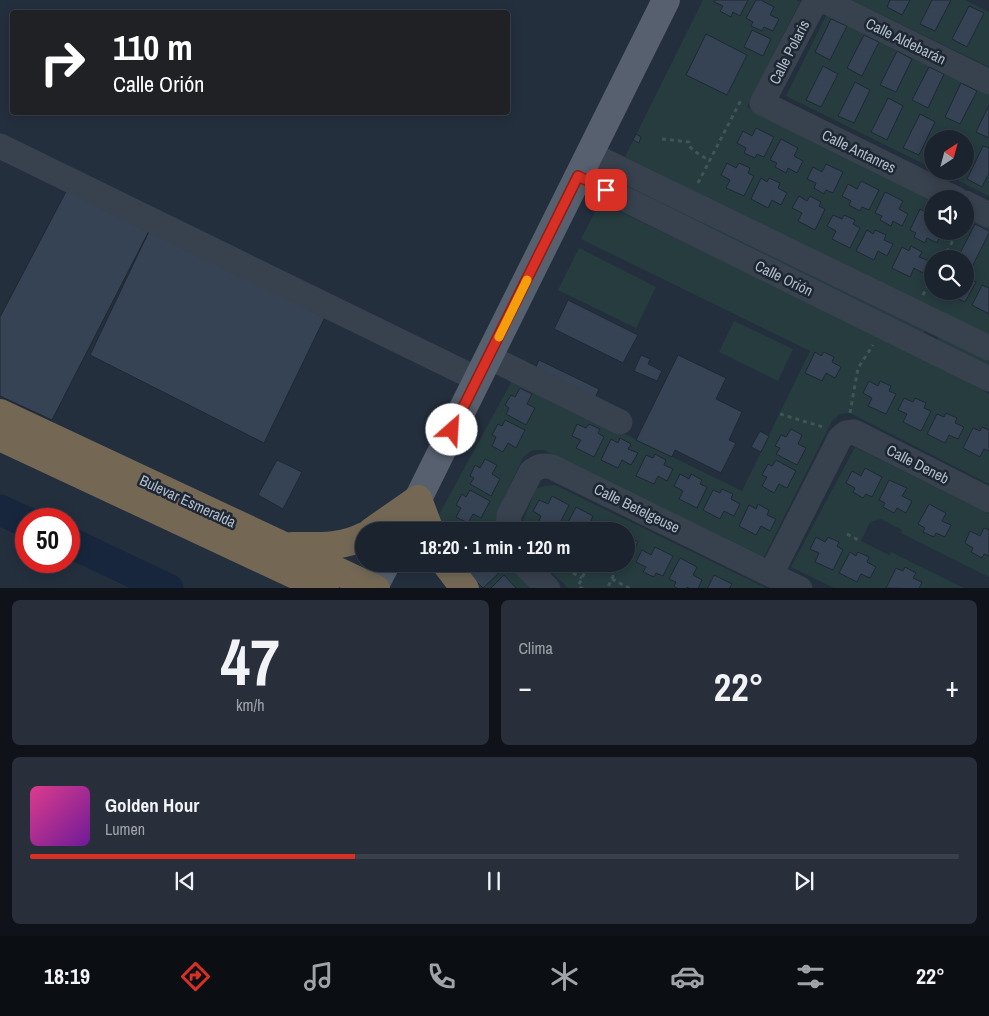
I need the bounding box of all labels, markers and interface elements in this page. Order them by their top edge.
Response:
street label: Calle Aldebarán [862,13,950,69]
street label: Calle Polaris [764,16,814,88]
text: 110 m [113,24,193,71]
icon: right [30,30,95,95]
text: Calle Orión [113,69,204,99]
street label: Calle Antanres [818,124,900,178]
north arrow [924,130,974,180]
map controls [924,130,974,300]
pin [585,169,627,211]
icon: arrive [592,176,620,204]
button: sound [924,190,974,240]
button: search [924,250,974,300]
street label: Calle Orión [751,255,817,301]
position arrow [425,403,477,455]
street label: Calle Deneb [883,439,953,489]
street label: Bulevar Esmeralda [136,470,240,533]
street label: Calle Betelgeuse [591,478,684,538]
speed limit sign: 50 [15,508,80,573]
text: 18:20 · 1 min · 120 m [420,534,570,560]
text: 47 [221,618,280,705]
text: Clima [519,637,553,659]
text: 22° [714,662,764,713]
text: − [519,668,532,706]
text: + [946,668,959,706]
text: km/h [236,694,264,716]
text: Golden Hour [105,792,199,818]
text: Lumen [105,818,145,840]
icon: previous [171,867,199,895]
icon: pause [480,867,508,895]
icon: next [790,867,818,895]
icon: directions [178,959,213,994]
icon: music [301,959,336,994]
icon: phone [424,959,459,994]
icon: climate [547,959,582,994]
icon: car [670,959,705,994]
icon: filters [793,959,828,994]
text: 18:19 [44,961,90,991]
text: 22° [916,961,945,991]

